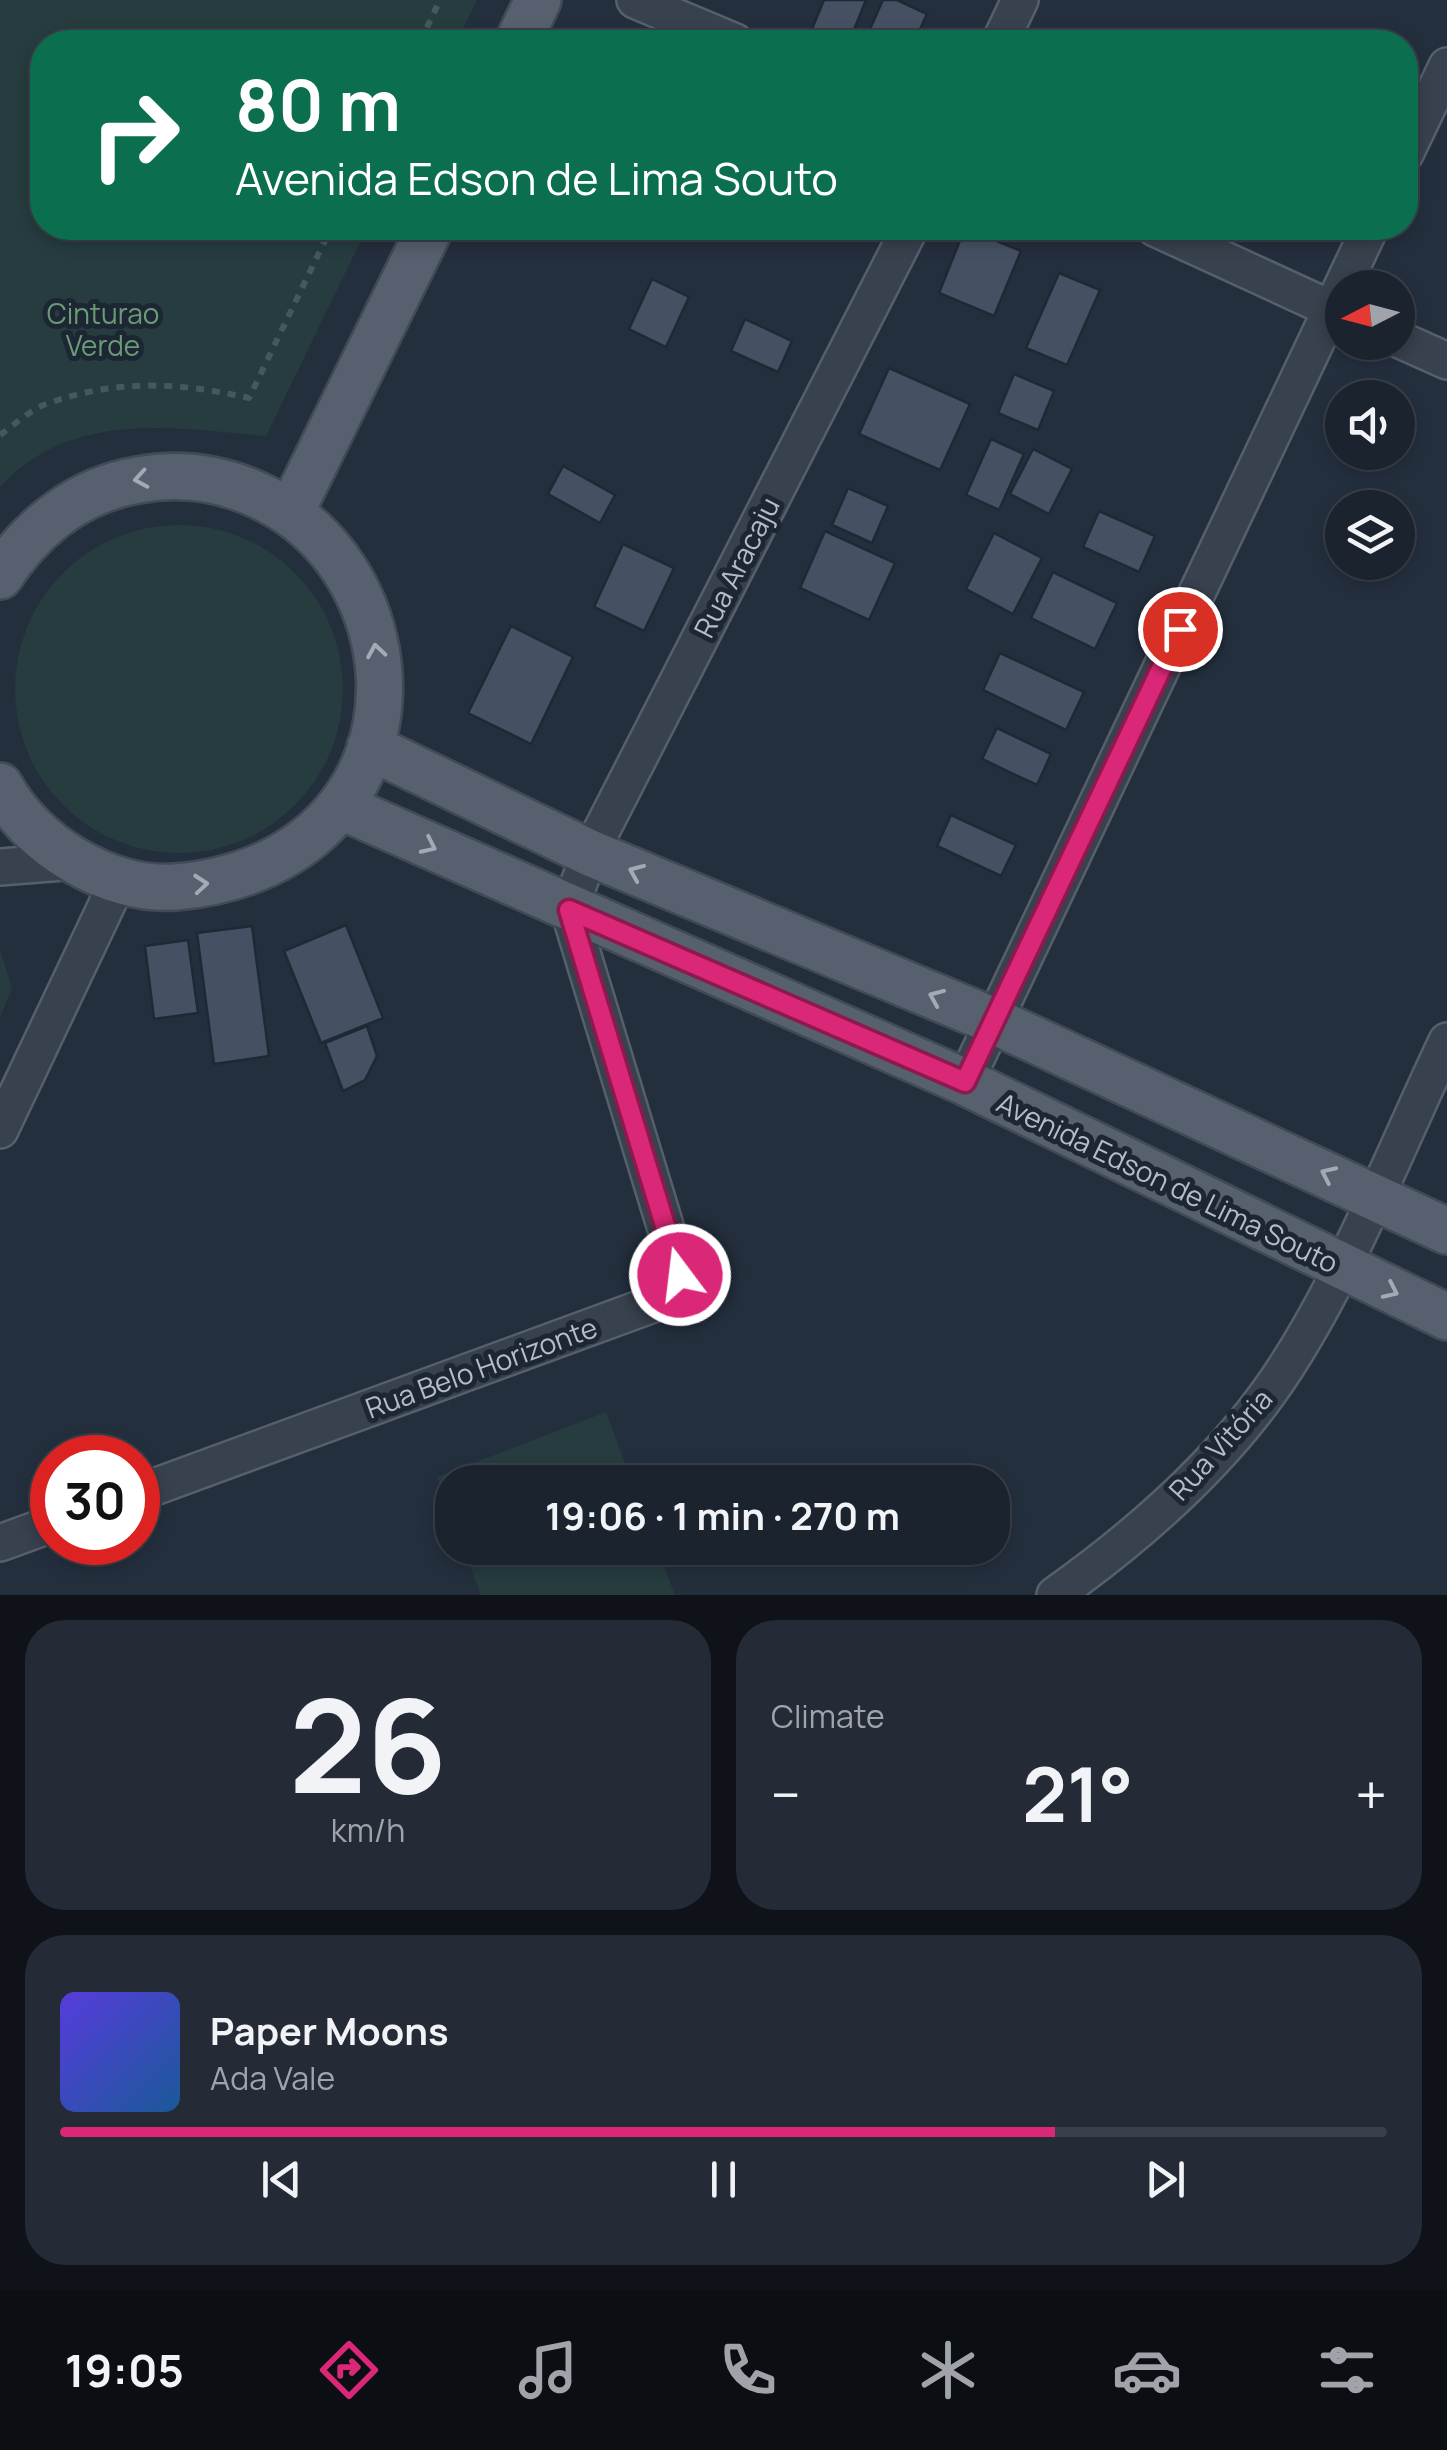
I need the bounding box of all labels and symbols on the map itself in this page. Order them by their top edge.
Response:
north arrow [1325,270,1415,360]
park label: Cinturao Verde [47,294,159,364]
one-way arrow [133,468,150,489]
street label: Rua Aracaju [684,490,788,644]
pin [1138,587,1223,672]
one-way arrow [366,643,387,659]
one-way arrow [419,834,437,854]
one-way arrow [628,864,646,884]
one-way arrow [193,874,209,895]
one-way arrow [928,989,946,1009]
street label: Avenida Edson de Lima Souto [991,1083,1345,1281]
one-way arrow [1320,1166,1338,1186]
position arrow [628,1223,732,1327]
one-way arrow [1381,1278,1399,1298]
street label: Rua Belo Horizonte [360,1307,602,1427]
street label: Rua Vitória [1160,1380,1280,1508]
speed limit sign: 30 [30,1435,160,1565]

